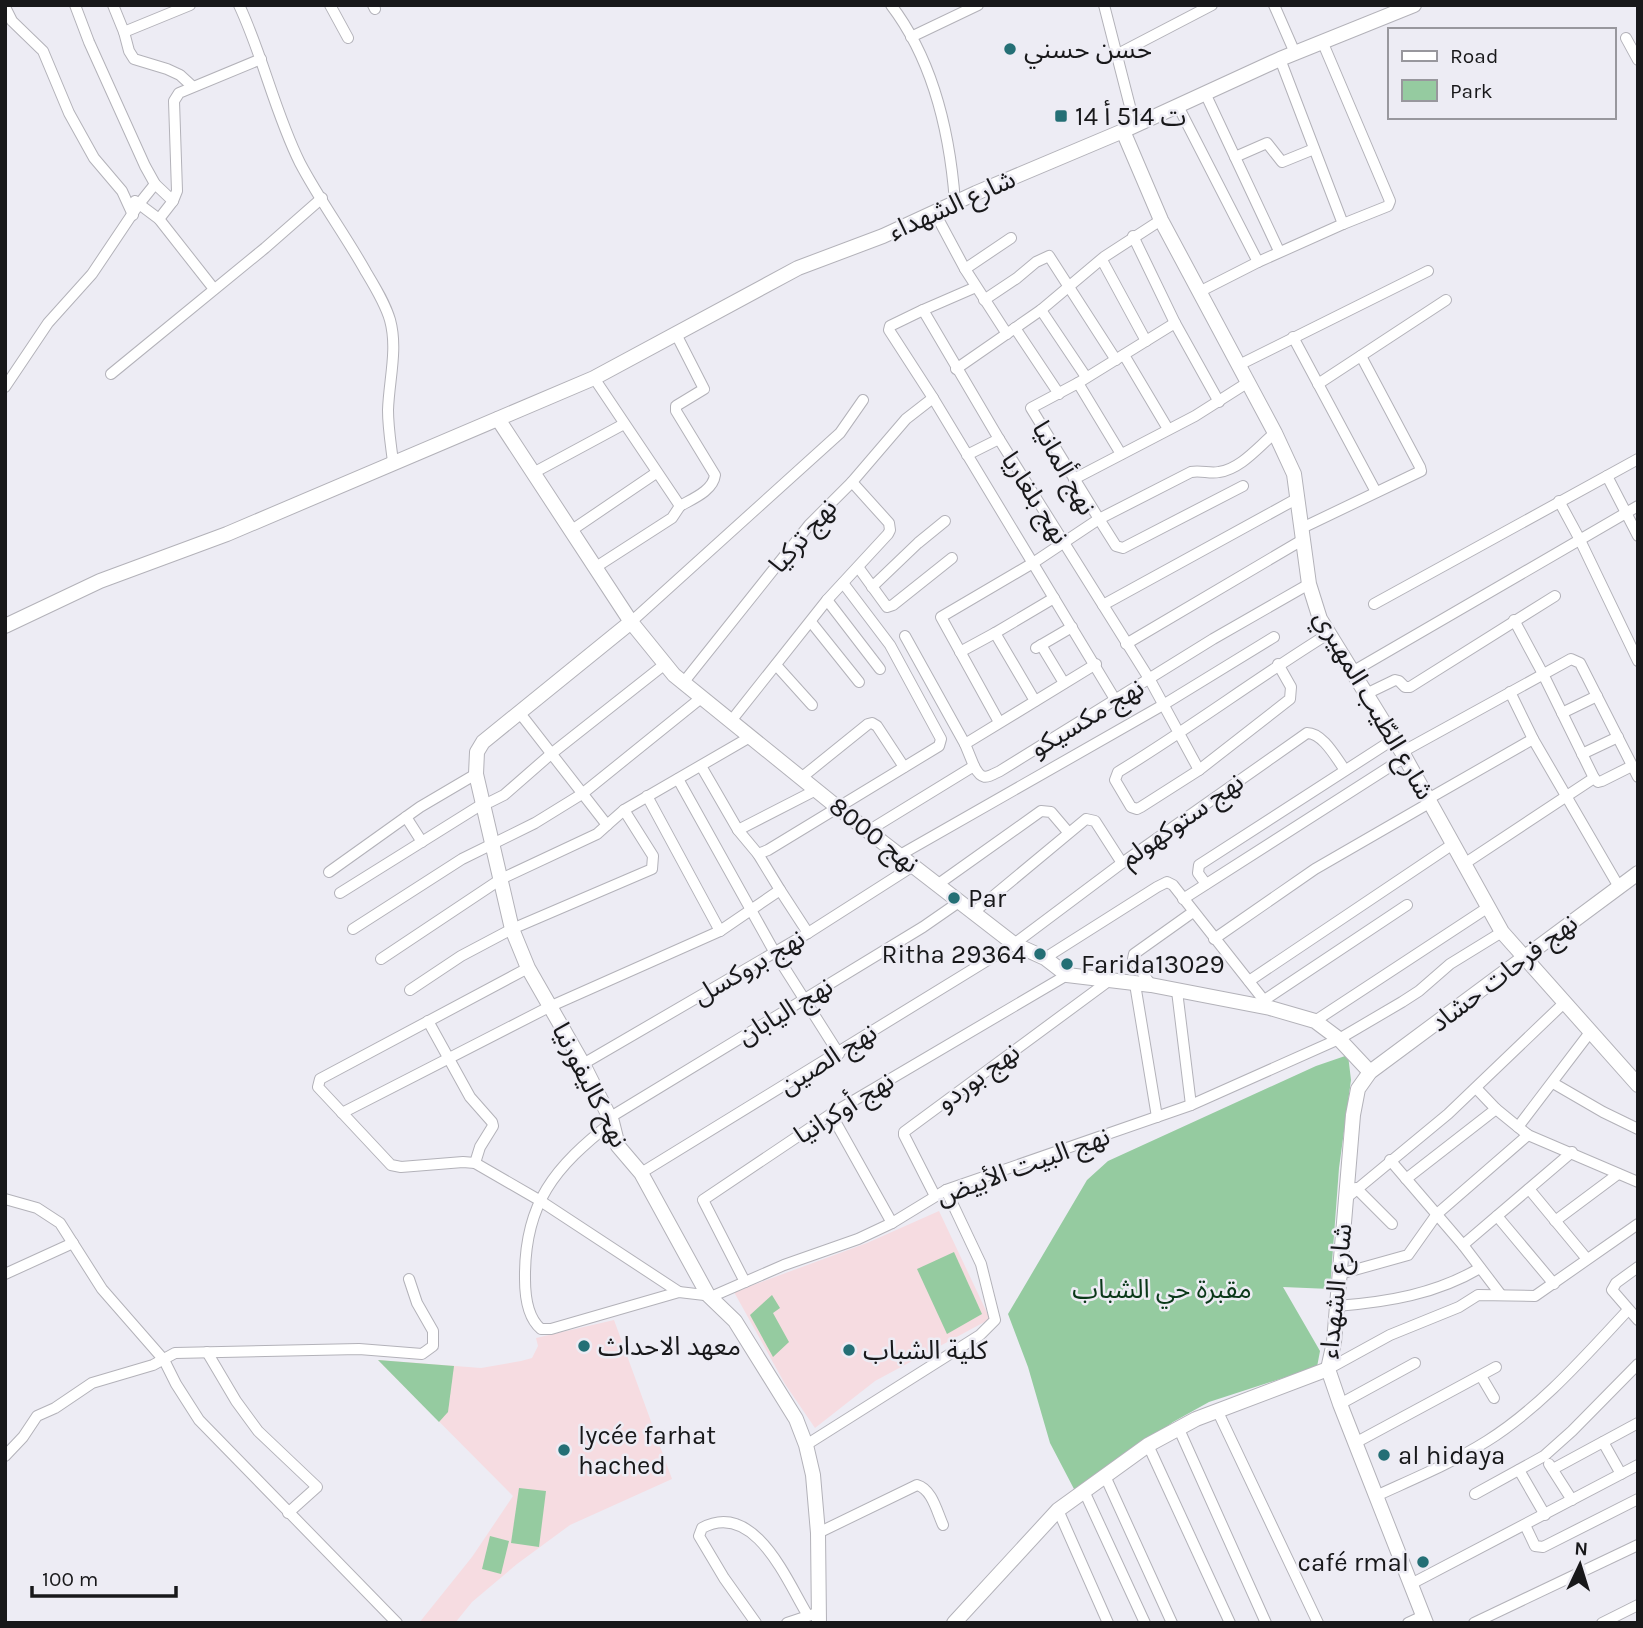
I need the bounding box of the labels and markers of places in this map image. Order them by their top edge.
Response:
place label: حسن حسني [1024,34,1152,69]
marker: حسن حسني [1002,41,1018,57]
place label: 14 ت 514 أ [1075,99,1186,132]
marker: 14 ت 514 أ [1053,108,1069,124]
place label: Par [968,883,1007,914]
marker: Par [946,890,962,906]
place label: Ritha 29364 [881,939,1026,970]
marker: Ritha 29364 [1032,946,1048,962]
place label: Farida13029 [1081,949,1225,980]
marker: Farida13029 [1059,956,1075,972]
place label: معهد الاحداث [598,1331,741,1362]
place label: كلية الشباب [863,1335,988,1366]
marker: معهد الاحداث [576,1338,592,1354]
marker: كلية الشباب [841,1342,857,1358]
place label: lycée farhat hached [578,1420,716,1481]
place label: al hidaya [1398,1440,1505,1471]
marker: lycée farhat hached [556,1442,572,1458]
marker: al hidaya [1376,1447,1392,1463]
place label: café rmal [1298,1547,1409,1578]
marker: café rmal [1415,1554,1431,1570]

